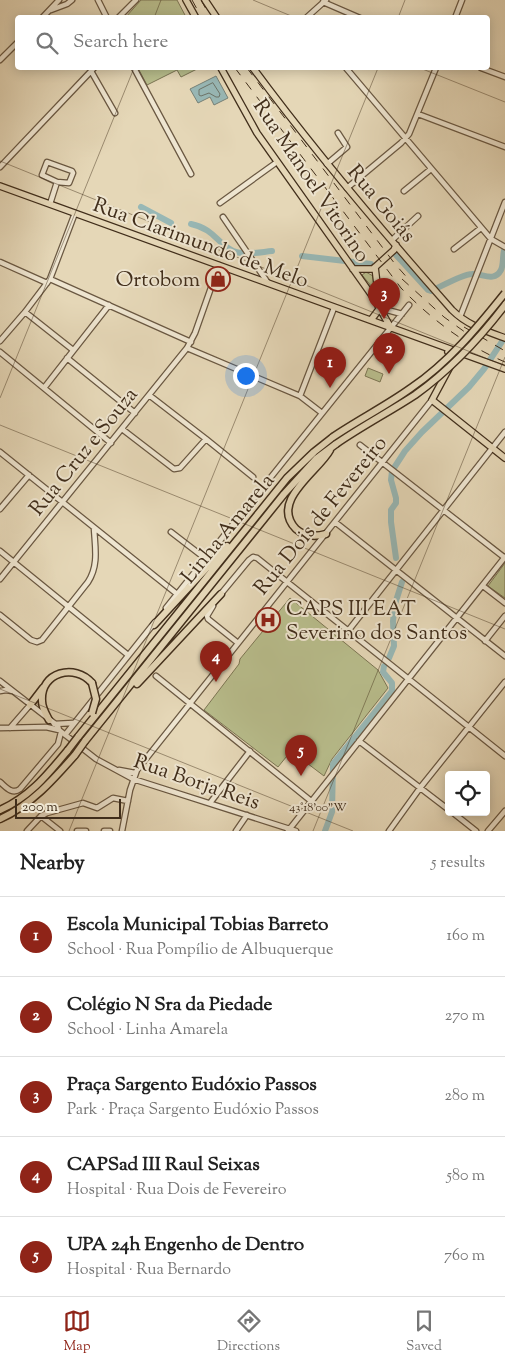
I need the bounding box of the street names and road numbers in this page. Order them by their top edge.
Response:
street label: Rua Manoel Vitorino [244,93,376,269]
street label: Rua Goiás [339,159,422,250]
street label: Rua Clarimundo de Melo [88,191,312,297]
street label: Rua Cruz e Souza [23,381,146,523]
street label: Rua Dois de Fevereiro [248,430,395,602]
street label: Linha Amarela [175,467,283,591]
street label: Rua Borja Reis [129,747,264,819]

